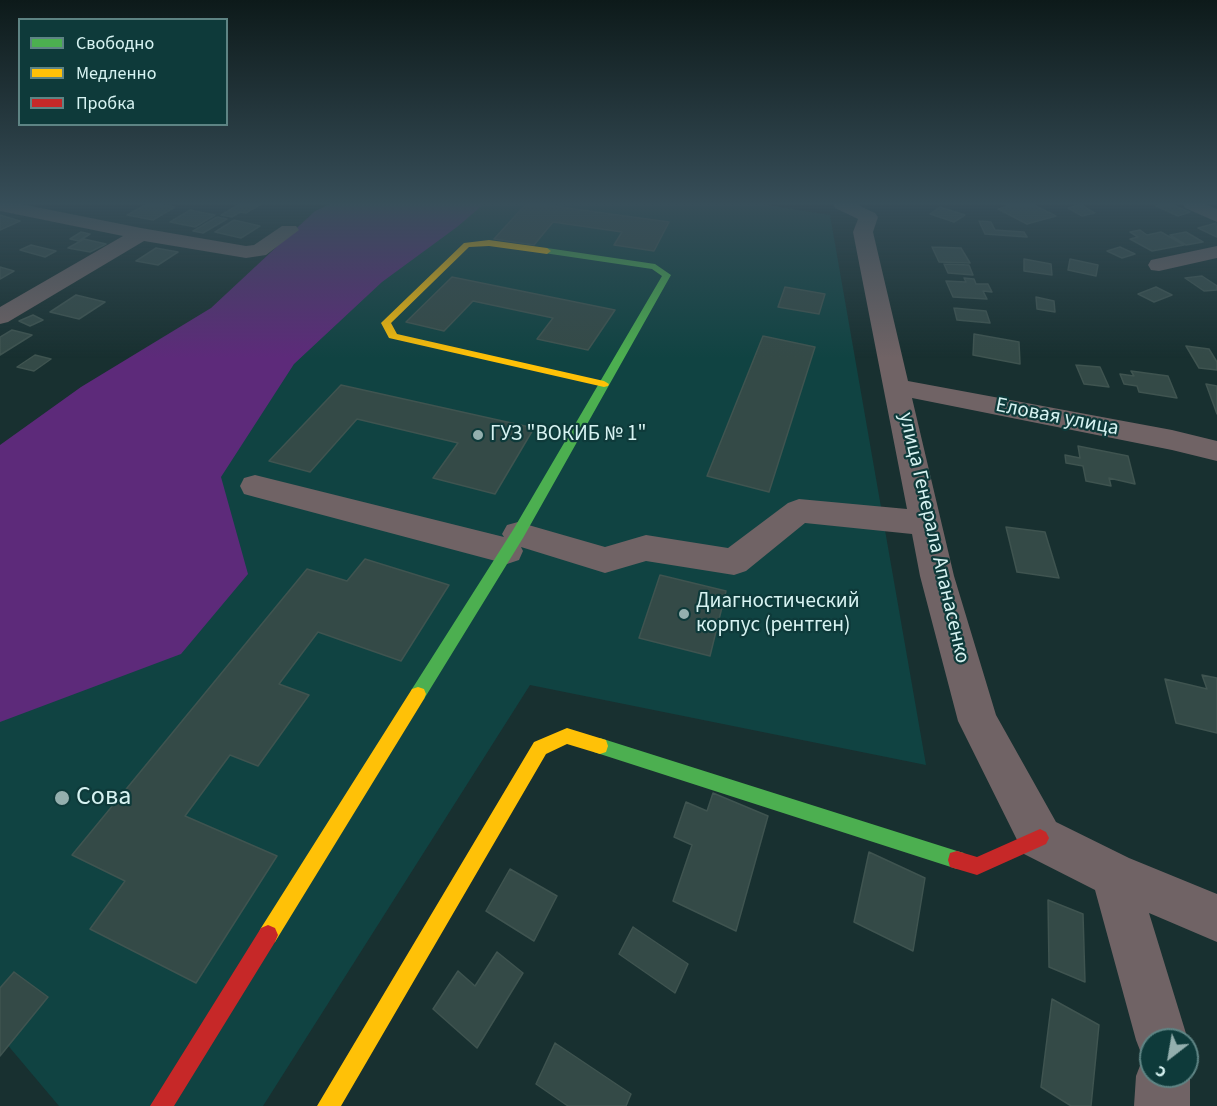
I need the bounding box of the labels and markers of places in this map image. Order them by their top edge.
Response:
place label: ГУЗ "ВОКИБ № 1" [490,422,646,448]
marker: ГУЗ "ВОКИБ № 1" [471,428,485,442]
place label: Диагностический корпус (рентген) [696,589,860,639]
marker: Диагностический корпус (рентген) [677,607,691,621]
place label: Сова [76,782,131,814]
marker: Сова [53,789,71,807]

